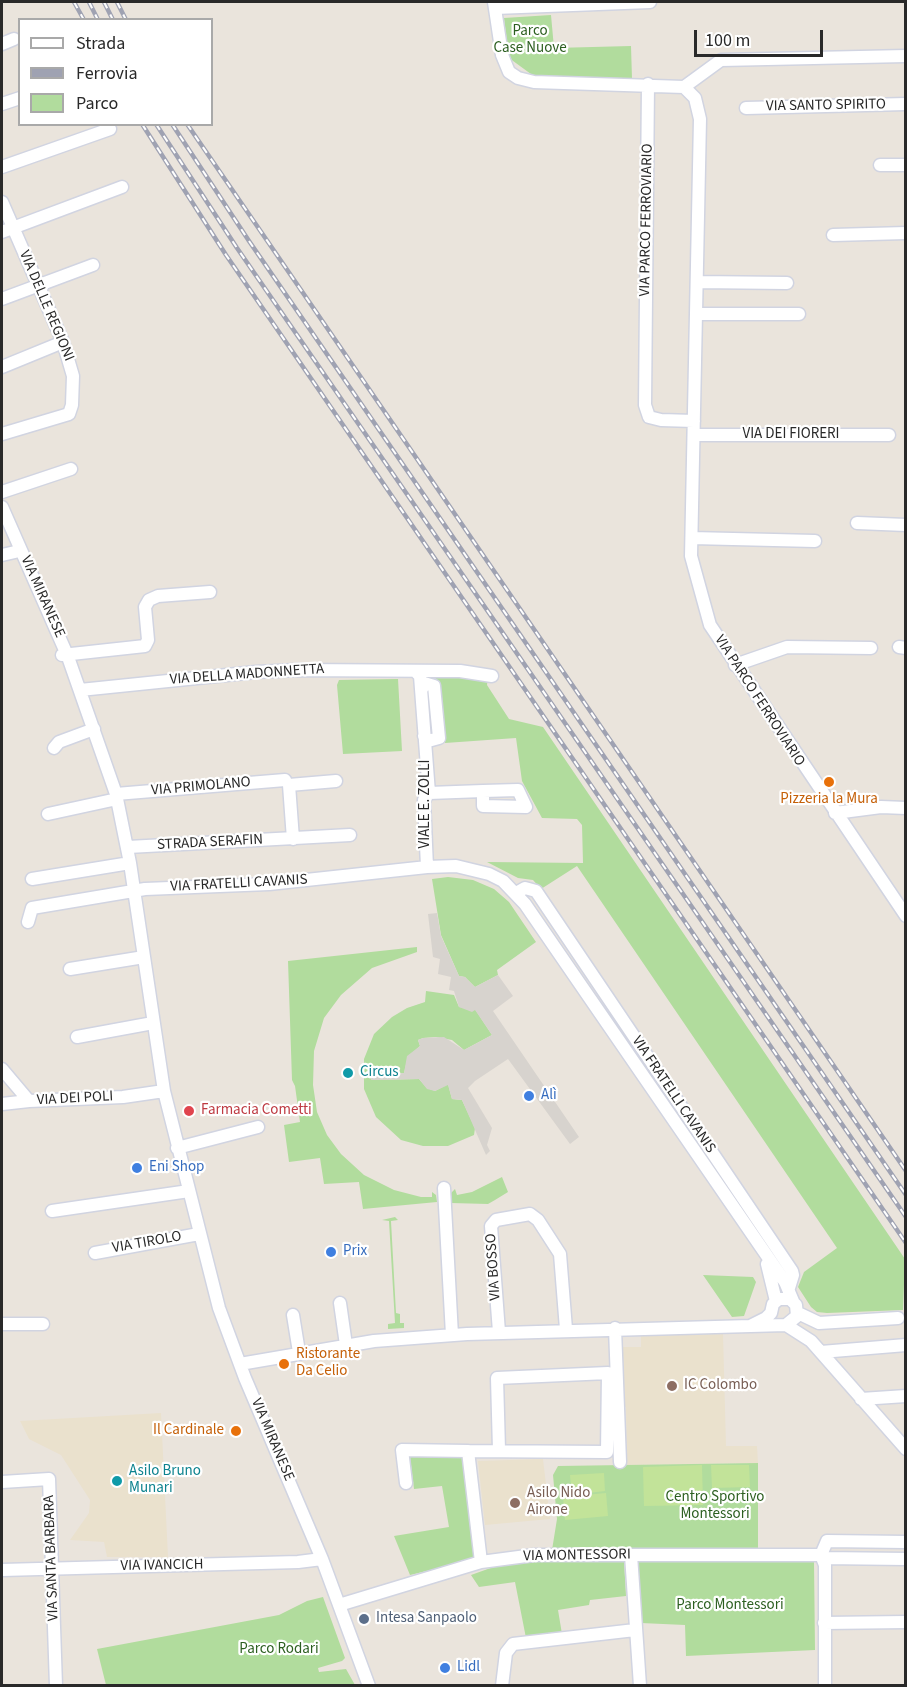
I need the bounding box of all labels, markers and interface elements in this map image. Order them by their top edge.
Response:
legend [18,18,213,126]
scale bar [697,18,826,56]
park label: Parco Case Nuove [493,23,567,58]
text: 100 m [705,28,750,53]
text: Strada [76,31,125,56]
text: Ferrovia [76,61,137,86]
text: Parco [76,91,118,116]
street label: VIA SANTO SPIRITO [766,96,886,116]
street label: VIA PARCO FERROVIARIO [637,143,657,297]
street label: VIA DELLE REGIONI [15,248,77,364]
street label: VIA DEI FIORERI [742,426,840,444]
street label: VIA MIRANESE [16,553,68,641]
street label: VIA PARCO FERROVIARIO [710,632,808,770]
street label: VIA DELLA MADONNETTA [169,661,325,689]
street label: VIALE E. ZOLLI [417,760,435,848]
street label: VIA PRIMOLANO [151,774,251,800]
marker: Pizzeria la Mura [822,775,836,789]
place label: Pizzeria la Mura [780,791,878,809]
street label: STRADA SERAFIN [157,831,263,855]
street label: VIA FRATELLI CAVANIS [170,871,308,897]
street label: VIA FRATELLI CAVANIS [627,1033,719,1157]
place label: Circus [360,1064,399,1082]
marker: Circus [341,1066,355,1080]
place label: Alì [541,1087,557,1105]
street label: VIA DEI POLI [36,1088,114,1110]
marker: Alì [522,1089,536,1103]
place label: Farmacia Cometti [201,1102,312,1120]
marker: Farmacia Cometti [182,1104,196,1118]
place label: Eni Shop [149,1159,204,1177]
marker: Eni Shop [130,1161,144,1175]
street label: VIA TIROLO [111,1228,183,1258]
street label: VIA BOSSO [483,1233,505,1301]
place label: Prix [343,1243,367,1261]
marker: Prix [324,1245,338,1259]
place label: Ristorante Da Celio [296,1346,360,1381]
marker: Ristorante Da Celio [277,1357,291,1371]
place label: IC Colombo [684,1377,757,1395]
marker: IC Colombo [665,1379,679,1393]
street label: VIA MIRANESE [247,1396,297,1484]
place label: Il Cardinale [153,1422,224,1440]
marker: Il Cardinale [229,1424,243,1438]
place label: Asilo Bruno Munari [129,1463,201,1498]
marker: Asilo Bruno Munari [110,1474,124,1488]
place label: Asilo Nido Airone [527,1485,590,1520]
park label: Centro Sportivo Montessori [666,1489,764,1524]
street label: VIA SANTA BARBARA [41,1495,63,1621]
marker: Asilo Nido Airone [508,1496,522,1510]
street label: VIA MONTESSORI [523,1546,631,1566]
street label: VIA IVANCICH [120,1556,204,1576]
park label: Parco Montessori [676,1597,784,1615]
place label: Intesa Sanpaolo [376,1610,477,1628]
marker: Intesa Sanpaolo [357,1612,371,1626]
park label: Parco Rodari [239,1641,319,1659]
place label: Lidl [457,1659,480,1677]
marker: Lidl [438,1661,452,1675]

